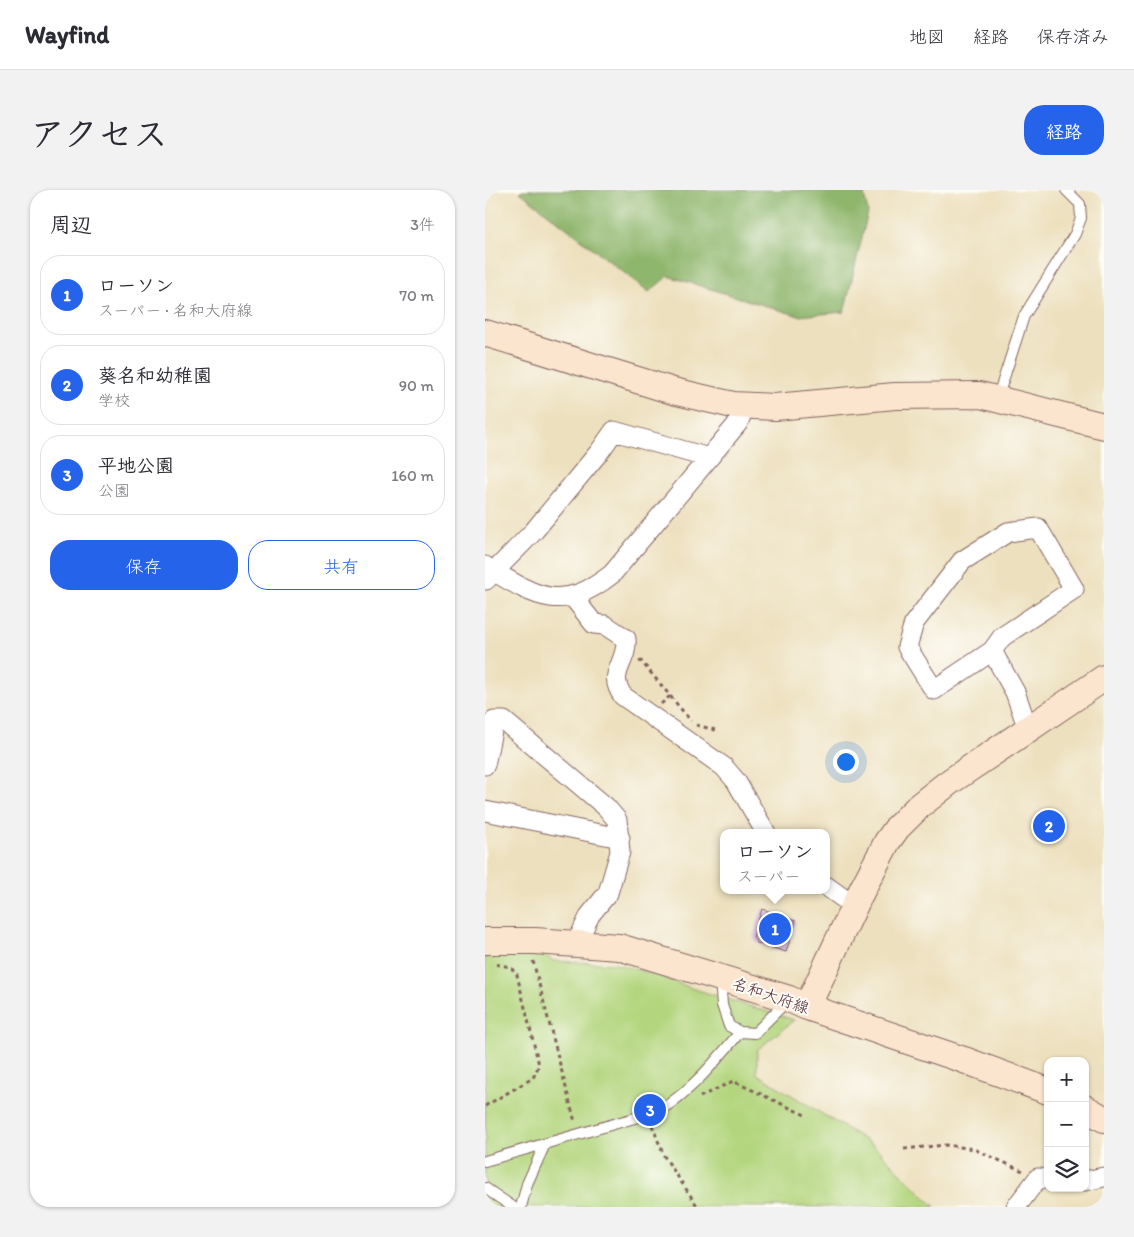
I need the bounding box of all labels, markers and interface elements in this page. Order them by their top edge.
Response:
text: Wayfind [25,20,109,49]
text: 地図 [909,26,945,48]
text: 経路 [973,26,1009,48]
text: 保存済み [1037,26,1109,48]
button: 経路 [1024,105,1104,155]
text: アクセス [30,113,168,155]
text: 周辺 [50,212,92,237]
text: 3件 [410,215,435,234]
text: ローソン [98,274,174,297]
text: 1 [63,286,71,305]
text: 70 m [399,286,434,305]
text: スーパー · 名和大府線 [98,301,252,320]
text: 葵名和幼稚園 [98,364,212,387]
text: 2 [63,376,71,395]
text: 90 m [399,376,434,395]
text: 学校 [98,391,130,410]
text: 平地公園 [98,454,174,477]
text: 3 [63,466,71,485]
text: 160 m [391,466,434,485]
text: 公園 [98,481,130,500]
button: 保存 [50,540,238,590]
button: 共有 [248,540,435,590]
your location [833,749,859,775]
pin: 2 [1033,807,1065,845]
popup [720,829,830,894]
text: ローソン [737,840,813,863]
text: スーパー [737,867,800,886]
pin: 1 [759,910,791,948]
street label: 名和大府線 [730,973,812,1017]
map controls [1044,1057,1089,1192]
button: + [1044,1057,1089,1102]
pin: 3 [634,1091,666,1129]
button: − [1044,1102,1089,1147]
button: layers [1044,1147,1089,1192]

